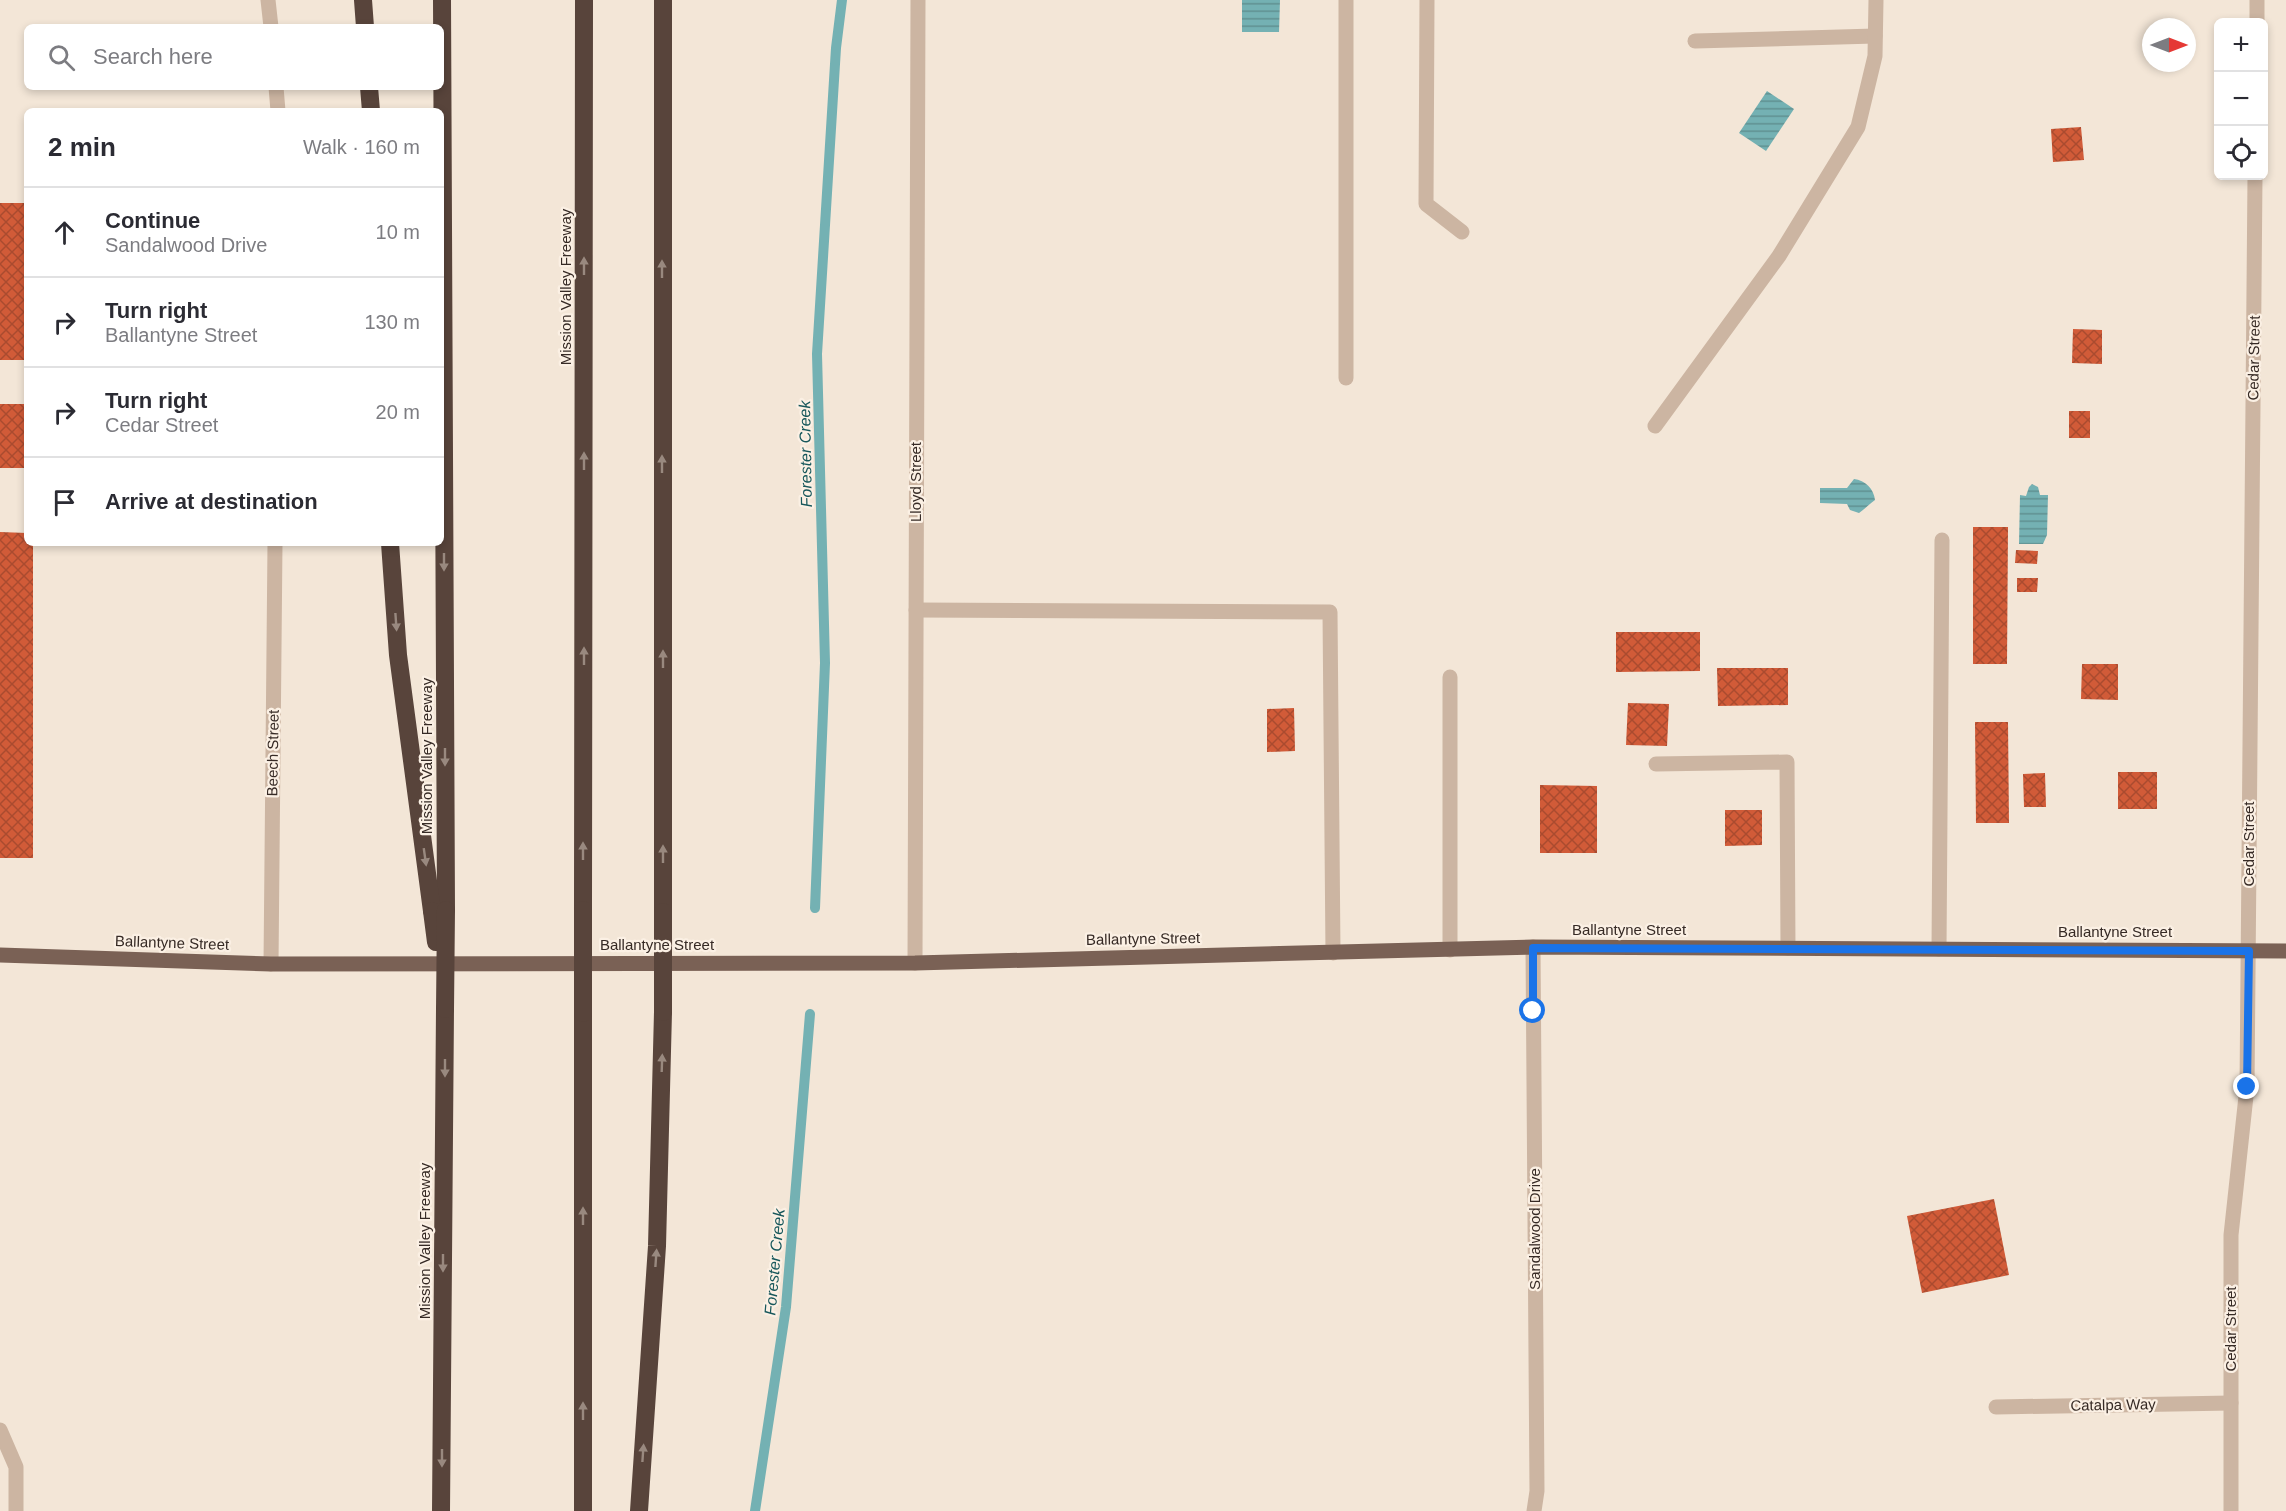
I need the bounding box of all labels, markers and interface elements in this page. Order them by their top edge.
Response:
north arrow [2142,18,2196,72]
map controls [2214,18,2268,180]
button: + [2214,18,2268,72]
search box [24,24,444,90]
icon: search [45,41,78,74]
text: Search here [93,44,213,69]
button: − [2214,72,2268,126]
button: locate [2214,126,2268,180]
text: 2 min [48,132,116,162]
text: Walk · 160 m [303,136,420,158]
text: Continue [105,208,200,233]
street label: Mission Valley Freeway [557,208,574,365]
icon: ahead [48,216,81,249]
text: 10 m [376,221,420,243]
text: Sandalwood Drive [105,234,267,256]
one-way arrow [579,257,589,276]
one-way arrow [657,259,667,278]
text: Turn right [105,298,207,323]
icon: right [48,306,81,339]
text: 130 m [364,311,420,333]
street label: Cedar Street [2244,314,2263,401]
text: Ballantyne Street [105,324,257,346]
text: Turn right [105,388,207,413]
icon: right [48,396,81,429]
water label: Forester Creek [796,400,815,507]
text: 20 m [376,401,420,423]
text: Cedar Street [105,414,218,436]
street label: Lloyd Street [907,441,924,522]
one-way arrow [579,452,589,471]
one-way arrow [657,454,667,473]
icon: arrive [48,486,81,519]
text: Arrive at destination [105,489,318,514]
one-way arrow [439,553,449,572]
one-way arrow [391,613,400,632]
one-way arrow [579,647,589,666]
one-way arrow [658,649,668,668]
street label: Mission Valley Freeway [418,677,435,834]
street label: Beech Street [263,709,282,796]
one-way arrow [440,748,450,767]
street label: Cedar Street [2240,801,2257,887]
one-way arrow [578,842,588,861]
one-way arrow [658,844,668,863]
one-way arrow [420,848,430,867]
street label: Ballantyne Street [1572,921,1687,938]
street label: Ballantyne Street [2058,923,2173,940]
street label: Ballantyne Street [1086,929,1201,948]
street label: Ballantyne Street [115,932,230,953]
street label: Ballantyne Street [600,936,715,953]
route start [1519,997,1545,1023]
one-way arrow [657,1054,667,1073]
one-way arrow [440,1058,450,1077]
route end [2233,1073,2259,1099]
street label: Mission Valley Freeway [416,1162,433,1319]
street label: Sandalwood Drive [1526,1168,1543,1290]
one-way arrow [578,1206,588,1225]
water label: Forester Creek [761,1207,788,1316]
one-way arrow [652,1249,661,1268]
one-way arrow [438,1253,448,1272]
street label: Cedar Street [2222,1286,2239,1372]
street label: Catalpa Way [2070,1395,2156,1414]
one-way arrow [578,1401,588,1420]
one-way arrow [638,1443,647,1462]
one-way arrow [437,1448,447,1467]

